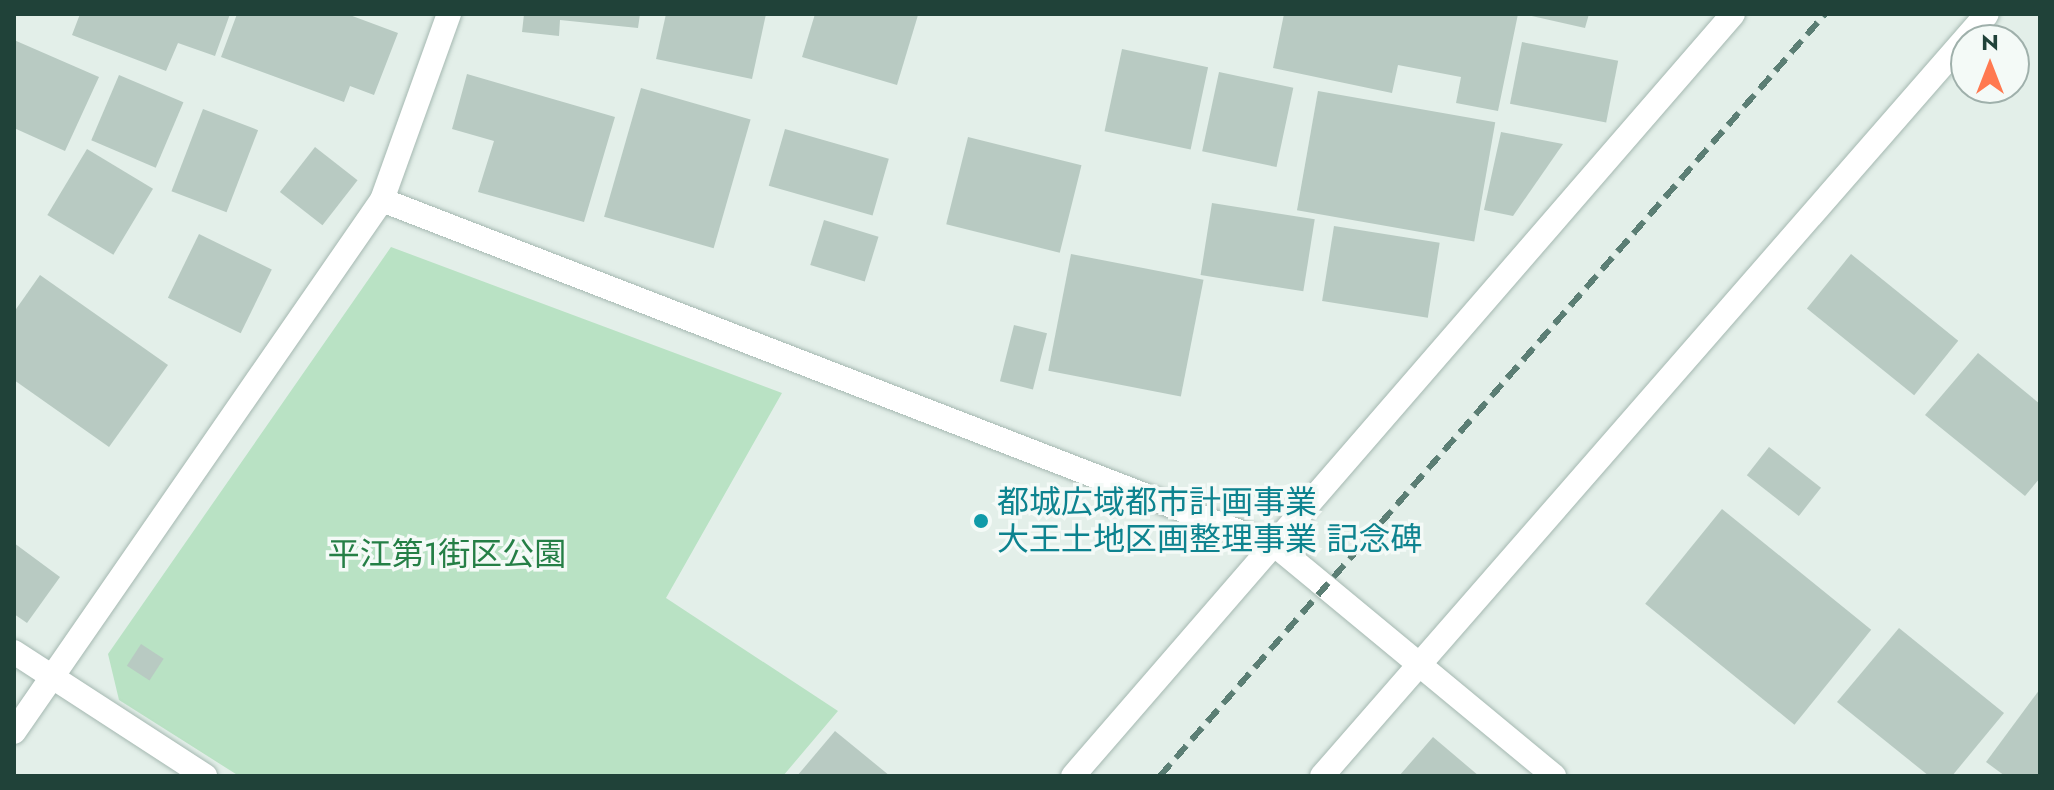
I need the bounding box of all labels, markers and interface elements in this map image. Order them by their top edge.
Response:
north arrow [1950,24,2030,104]
text: N [1981,26,1999,58]
place label: 都城広域都市計画事業 大王土地区画整理事業 記念碑 [997,484,1423,559]
marker: 都城広域都市計画事業 大王土地区画整理事業 記念碑 [972,512,990,530]
park label: 平江第1街区公園 [328,535,566,573]

